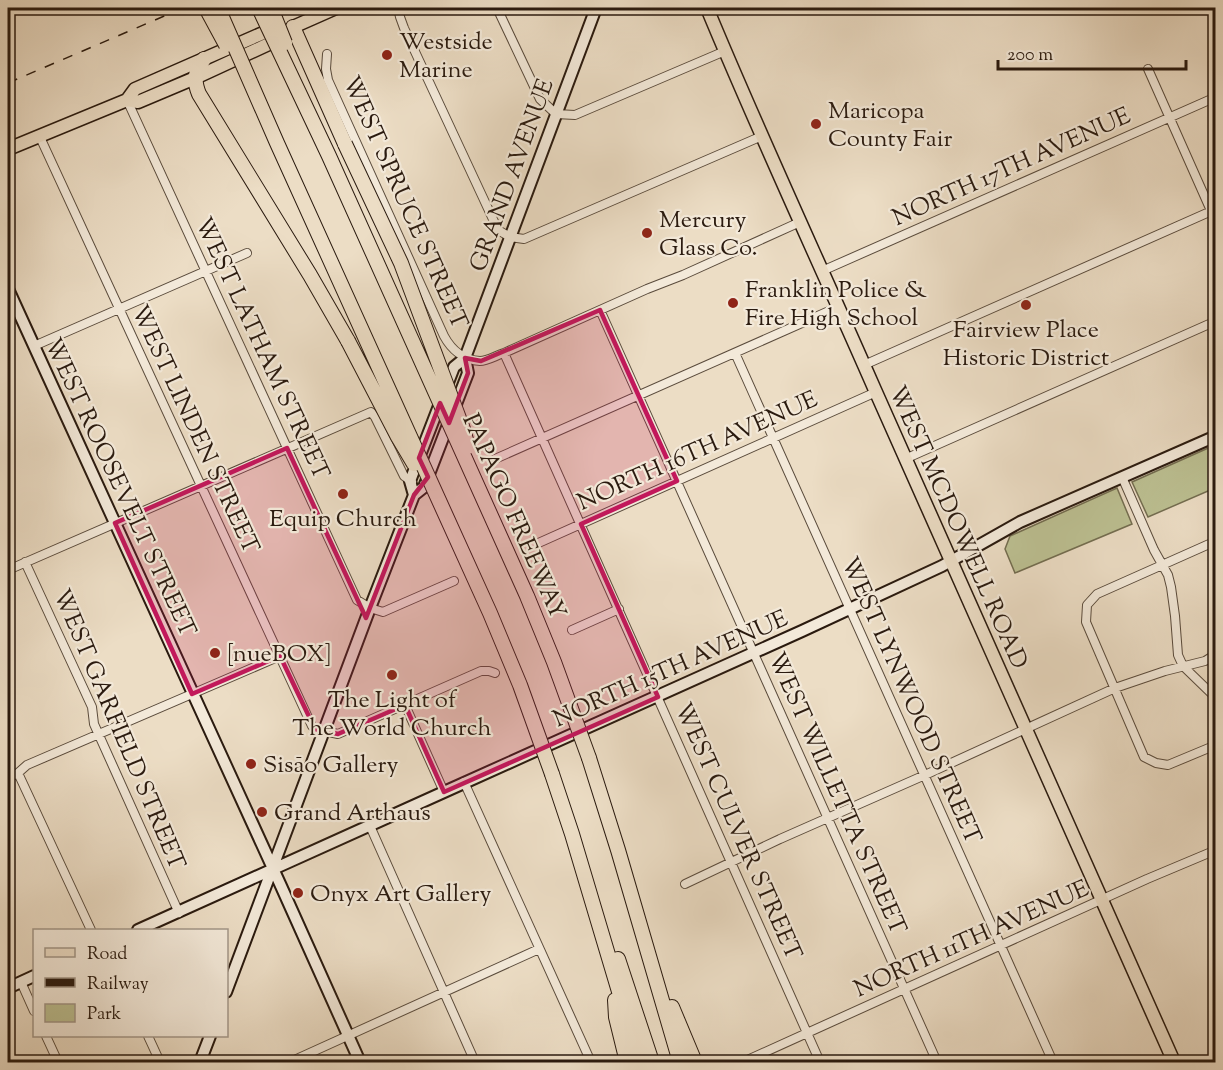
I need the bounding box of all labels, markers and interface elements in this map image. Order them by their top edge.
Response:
place label: Westside Marine [399,26,493,88]
scale bar [998,33,1186,71]
text: 200 m [1007,43,1053,69]
marker: Westside Marine [380,48,394,62]
street label: WEST SPRUCE STREET [333,71,475,335]
street label: GRAND AVENUE [462,74,564,277]
place label: Maricopa County Fair [828,95,953,157]
street label: NORTH 17TH AVENUE [887,100,1137,236]
marker: Maricopa County Fair [809,117,823,131]
place label: Mercury Glass Co. [659,204,758,266]
street label: WEST LATHAM STREET [185,212,337,486]
marker: Mercury Glass Co. [640,226,654,240]
place label: Franklin Police & Fire High School [745,274,927,336]
marker: Franklin Police & Fire High School [726,296,740,310]
marker: Fairview Place Historic District [1019,298,1033,312]
street label: WEST LINDEN STREET [122,300,267,560]
place label: Fairview Place Historic District [943,314,1109,376]
street label: WEST ROOSEVELT STREET [35,333,204,643]
street label: WEST MCDOWELL ROAD [879,381,1035,675]
street label: NORTH 16TH AVENUE [572,383,824,520]
street label: PAPAGO FREEWAY [453,409,574,625]
marker: Equip Church [336,487,350,501]
place label: Equip Church [269,503,417,537]
street label: WEST LYNWOOD STREET [831,552,989,850]
street label: WEST GARFIELD STREET [43,584,193,876]
street label: NORTH 15TH AVENUE [548,602,794,737]
place label: [nueBOX] [227,638,331,672]
marker: [nueBOX] [208,646,222,660]
street label: WEST WILLETTA STREET [758,647,914,941]
marker: The Light of The World Church [385,668,399,682]
place label: The Light of The World Church [292,684,492,746]
street label: WEST CULVER STREET [665,698,809,966]
place label: Sisāo Gallery [263,749,399,783]
marker: Sisāo Gallery [244,757,258,771]
place label: Grand Arthaus [274,797,431,831]
marker: Grand Arthaus [255,805,269,819]
street label: NORTH 11TH AVENUE [849,872,1095,1007]
place label: Onyx Art Gallery [310,878,491,912]
marker: Onyx Art Gallery [291,886,305,900]
legend [33,929,228,1037]
text: Road [87,942,127,968]
text: Railway [87,972,149,998]
text: Park [87,1002,122,1028]

